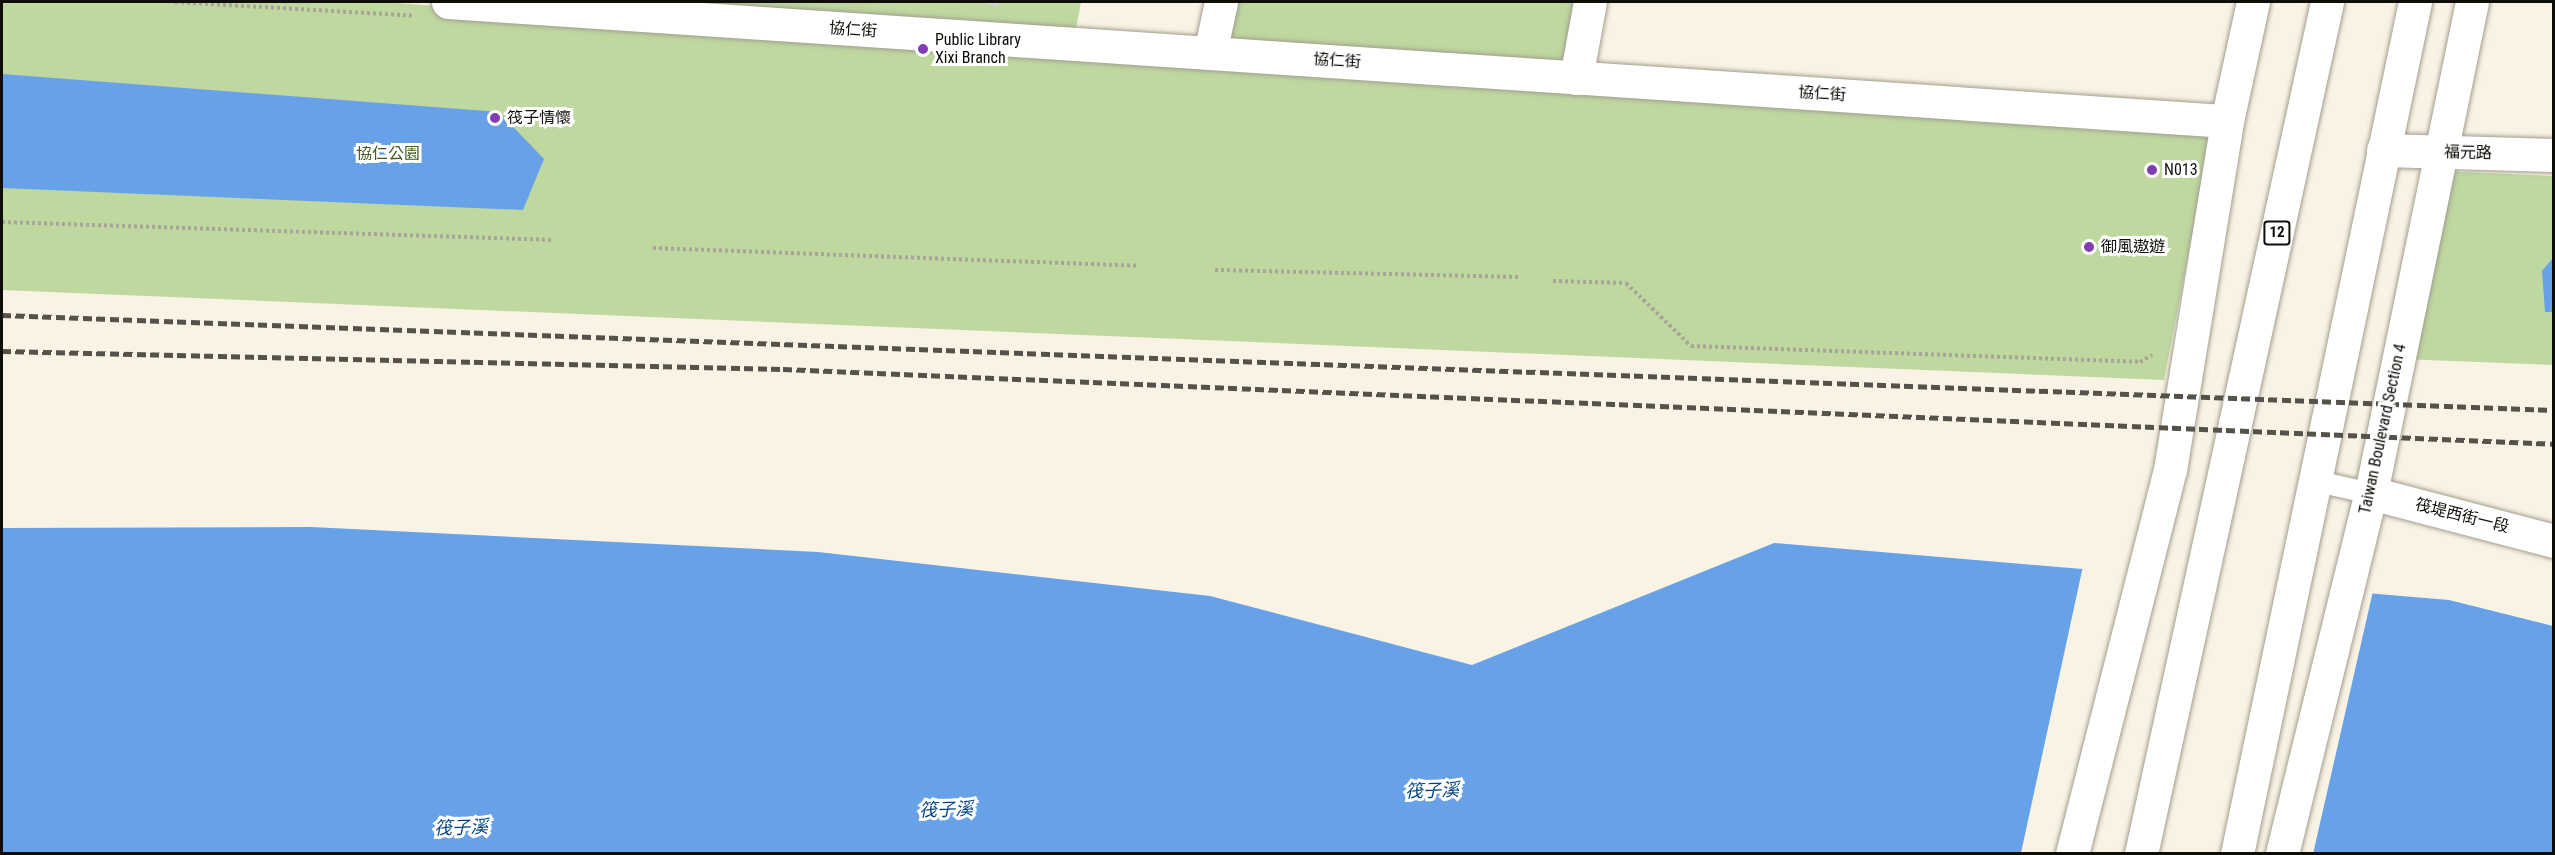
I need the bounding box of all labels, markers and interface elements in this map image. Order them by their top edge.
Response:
street label: 協仁街 [828,19,878,41]
place label: Public Library Xixi Branch [935,30,1021,68]
marker: Public Library Xixi Branch [916,42,930,56]
street label: 協仁街 [1312,50,1362,72]
street label: 協仁街 [1797,83,1847,105]
place label: 筏子情懷 [507,108,571,128]
marker: 筏子情懷 [488,111,502,125]
street label: 福元路 [2444,143,2492,163]
park label: 協仁公園 [356,144,420,164]
place label: N013 [2164,160,2198,180]
marker: N013 [2145,163,2159,177]
road number: 12 [2262,221,2292,245]
place label: 御風遨遊 [2101,237,2165,257]
marker: 御風遨遊 [2082,240,2096,254]
street label: Taiwan Boulevard Section 4 [2356,342,2410,516]
street label: 筏堤西街一段 [2413,495,2511,537]
water label: 筏子溪 [1405,779,1459,803]
water label: 筏子溪 [919,798,973,822]
water label: 筏子溪 [434,816,488,840]

